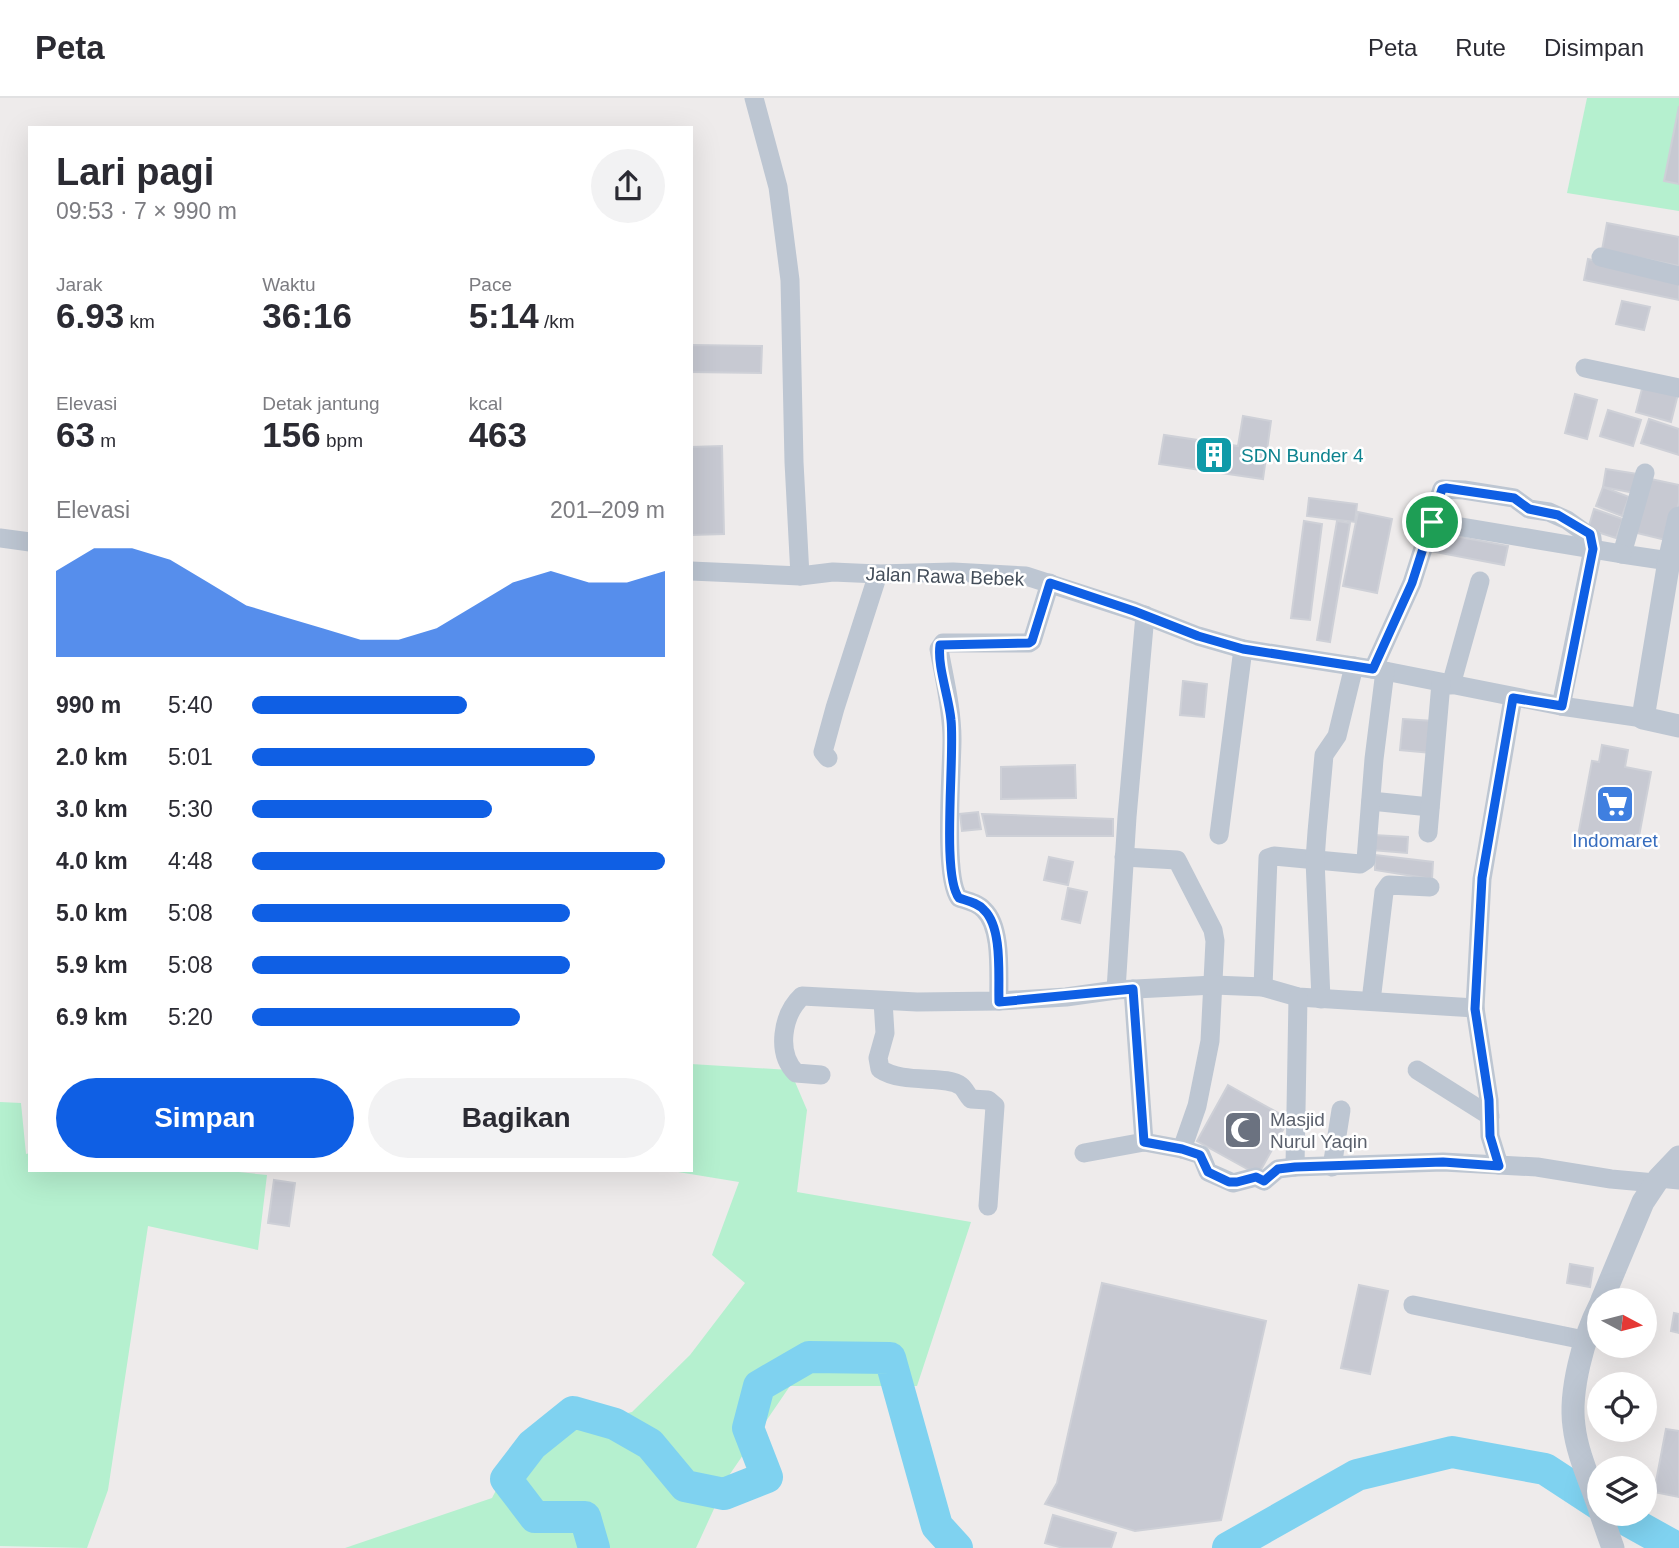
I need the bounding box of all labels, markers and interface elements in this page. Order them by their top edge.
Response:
text: Peta [35,29,105,66]
text: Peta [1368,34,1417,61]
text: Rute [1455,34,1506,61]
text: Disimpan [1544,34,1644,61]
button: share [591,149,665,223]
text: Lari pagi [56,151,214,193]
text: 09:53 · 7 × 990 m [56,198,237,224]
text: Jarak [56,274,102,295]
text: Waktu [262,274,315,295]
text: Pace [469,274,512,295]
text: 6.93 [56,296,124,335]
text: 36:16 [262,296,352,335]
text: 5:14 [469,296,539,335]
text: km [124,311,155,332]
text: /km [539,311,575,332]
text: Elevasi [56,393,117,414]
text: Detak jantung [262,393,380,414]
text: kcal [469,393,502,414]
text: 63 [56,415,95,454]
text: 156 [262,415,321,454]
text: 463 [469,415,527,454]
text: m [95,430,116,451]
text: bpm [321,430,363,451]
building icon: SDN Bunder 4 [1193,434,1235,476]
place label: SDN Bunder 4 [1241,445,1364,466]
pin [1402,492,1462,552]
text: Elevasi [56,497,130,523]
text: 201–209 m [550,497,665,523]
icon: arrive [1413,503,1451,541]
street label: Jalan Rawa Bebek [865,563,1025,590]
text: 990 m [56,692,121,718]
text: 5:40 [168,692,213,718]
text: 2.0 km [56,744,128,770]
text: 5:01 [168,744,213,770]
supermarket icon: Indomaret [1594,783,1636,825]
text: 3.0 km [56,796,128,822]
text: 5:30 [168,796,213,822]
place label: Indomaret [1572,830,1658,851]
text: 4.0 km [56,848,128,874]
text: 4:48 [168,848,213,874]
text: 5.0 km [56,900,128,926]
text: 5:08 [168,900,213,926]
text: 5.9 km [56,952,128,978]
text: 5:08 [168,952,213,978]
text: 6.9 km [56,1004,128,1030]
text: 5:20 [168,1004,213,1030]
button: Simpan [56,1078,354,1158]
button: Bagikan [368,1078,665,1158]
mosque icon: Masjid Nurul Yaqin [1222,1109,1264,1151]
place label: Masjid Nurul Yaqin [1270,1109,1368,1152]
north arrow [1587,1288,1657,1358]
map controls [1587,1288,1657,1526]
button: locate [1587,1372,1657,1442]
button: layers [1587,1456,1657,1526]

